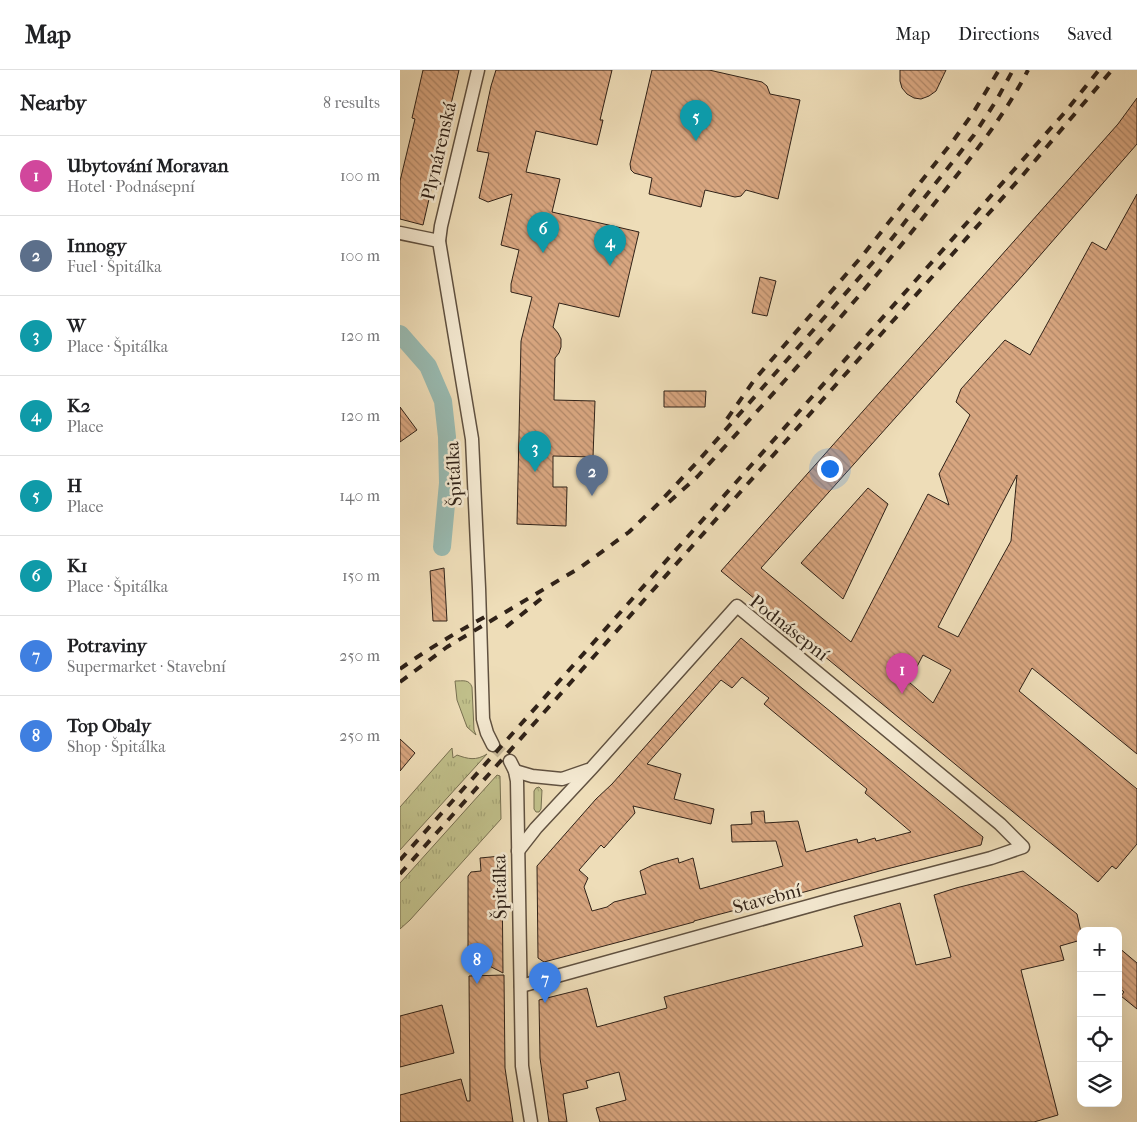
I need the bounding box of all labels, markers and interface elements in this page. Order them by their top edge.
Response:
text: Map [25,21,71,49]
text: Map [896,24,930,45]
text: Directions [958,24,1039,45]
text: Saved [1067,24,1112,45]
text: Nearby [20,91,86,115]
text: 8 results [323,93,380,112]
street label: Plynárenská [417,100,461,202]
pin: 5 [680,100,712,141]
text: Ubytování Moravan [67,155,229,177]
text: 1 [33,166,39,185]
text: 100 m [340,166,380,185]
text: Hotel · Podnásepní [67,177,195,196]
pin: 6 [527,212,559,253]
pin: 4 [594,225,626,266]
text: Innogy [67,235,126,257]
text: 2 [32,246,40,265]
text: 100 m [340,246,380,265]
text: Fuel · Špitálka [67,257,162,276]
text: W [67,315,86,337]
text: 3 [33,326,39,345]
text: 120 m [341,326,380,345]
text: Place · Špitálka [67,337,168,356]
text: K2 [67,395,91,417]
text: 4 [31,406,41,425]
text: 120 m [341,406,380,425]
text: Place [67,417,103,436]
pin: 3 [519,431,551,472]
street label: Špitálka [440,441,467,507]
pin: 2 [576,455,608,496]
your location [817,456,843,482]
text: H [67,475,82,497]
text: 5 [33,486,39,505]
text: 140 m [339,486,380,505]
text: Place [67,497,103,516]
text: K1 [67,555,88,577]
text: 6 [32,566,40,585]
text: 150 m [342,566,380,585]
text: Place · Špitálka [67,577,168,596]
street label: Podnásepní [745,590,833,666]
text: Potraviny [67,635,147,657]
text: 7 [32,646,40,665]
text: 250 m [339,646,380,665]
pin: 1 [886,653,918,694]
text: Supermarket · Stavební [67,657,226,676]
text: Top Obaly [67,715,151,737]
text: 8 [32,726,40,745]
text: 250 m [339,726,380,745]
text: Shop · Špitálka [67,737,166,756]
street label: Špitálka [487,854,512,920]
street label: Stavební [730,879,804,919]
map controls [1077,927,1122,1107]
button: + [1077,927,1122,972]
pin: 8 [461,943,493,984]
pin: 7 [529,962,561,1003]
button: − [1077,972,1122,1017]
button: locate [1077,1017,1122,1062]
button: layers [1077,1062,1122,1107]

